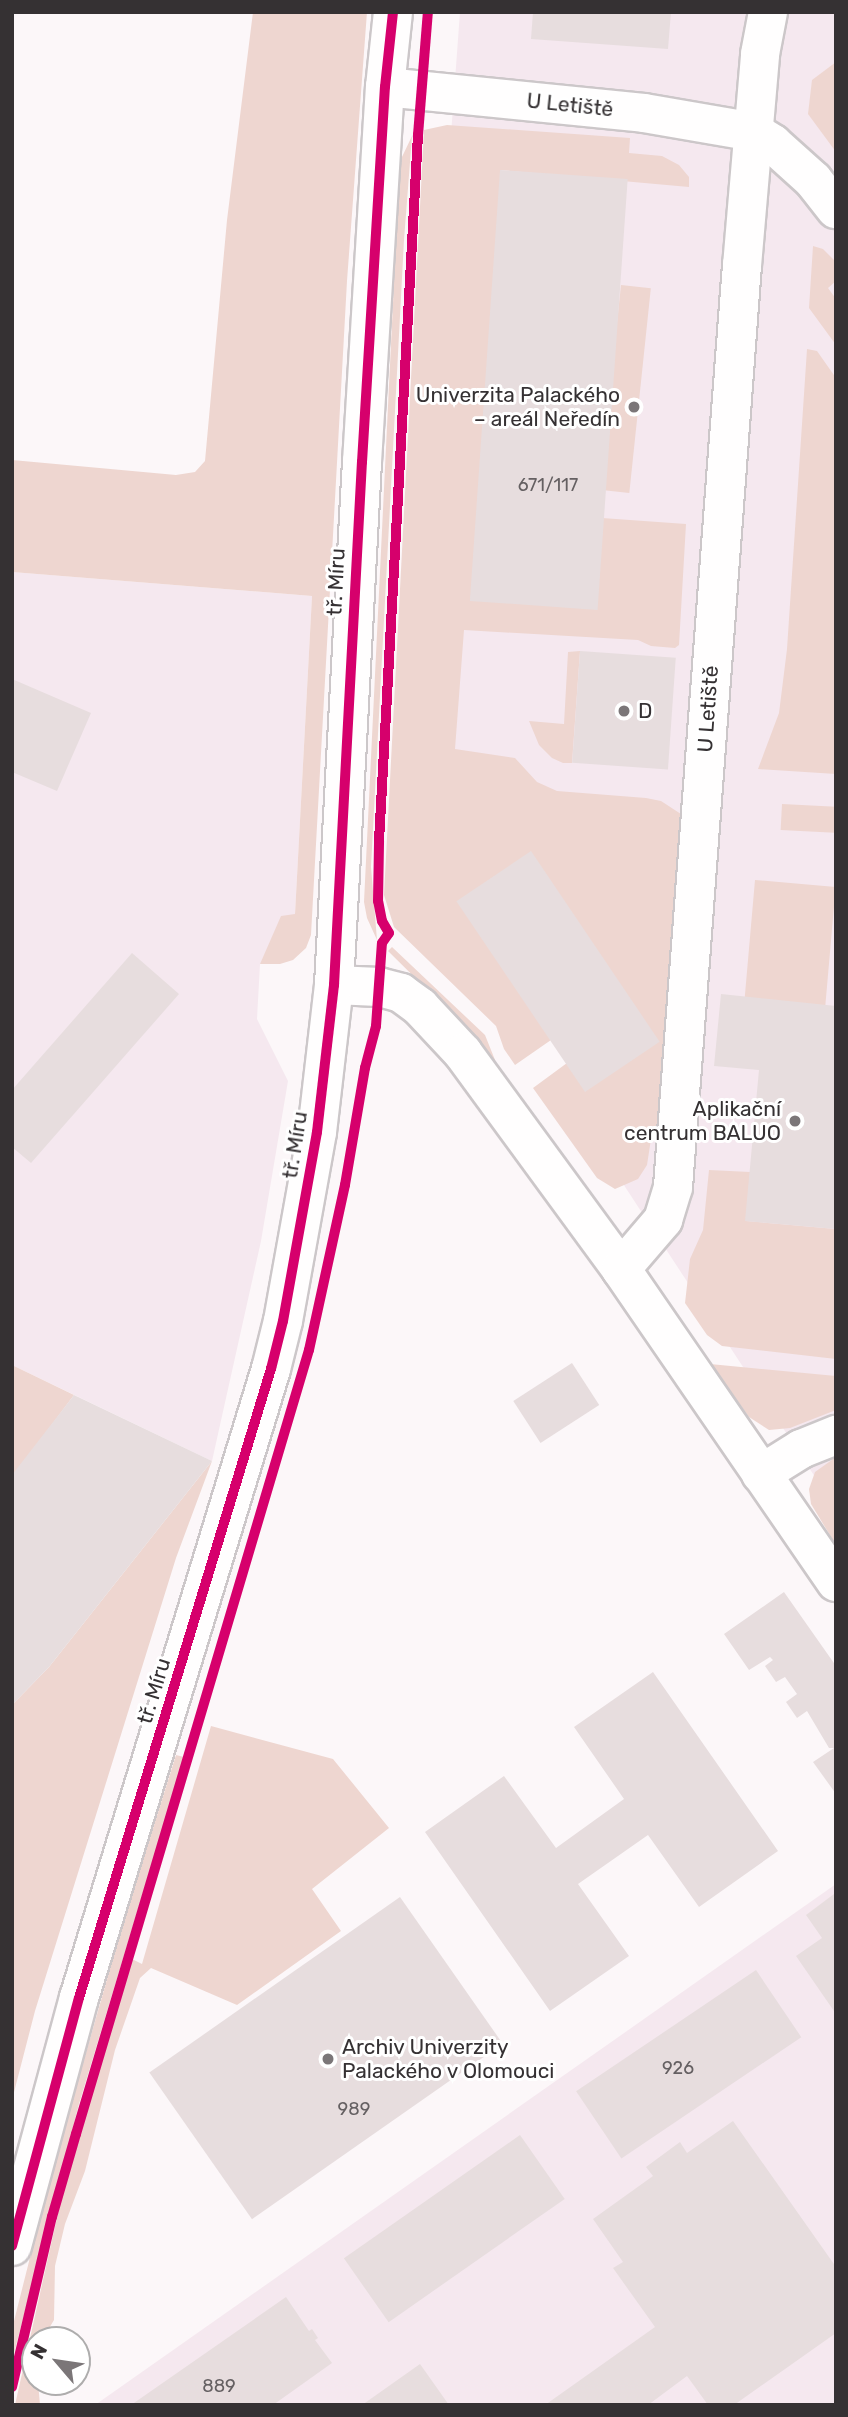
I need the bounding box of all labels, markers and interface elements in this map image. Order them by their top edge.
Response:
street label: U Letiště [525,88,615,122]
place label: Univerzita Palackého – areál Neředín [416,382,620,432]
marker: Univerzita Palackého – areál Neředín [626,399,642,415]
house number: 671/117 [518,474,578,496]
street label: tř. Míru [322,547,350,617]
street label: U Letiště [692,665,724,753]
place label: D [638,698,652,724]
marker: D [616,703,632,719]
place label: Aplikační centrum BALUO [624,1096,781,1146]
street label: tř. Míru [277,1110,313,1180]
marker: Aplikační centrum BALUO [787,1113,803,1129]
street label: tř. Míru [132,1655,176,1727]
place label: Archiv Univerzity Palackého v Olomouci [342,2034,555,2084]
marker: Archiv Univerzity Palackého v Olomouci [320,2051,336,2067]
house number: 926 [662,2057,694,2079]
house number: 989 [338,2098,370,2120]
north arrow [21,2326,91,2396]
text: N [26,2340,52,2363]
house number: 889 [202,2375,236,2397]

